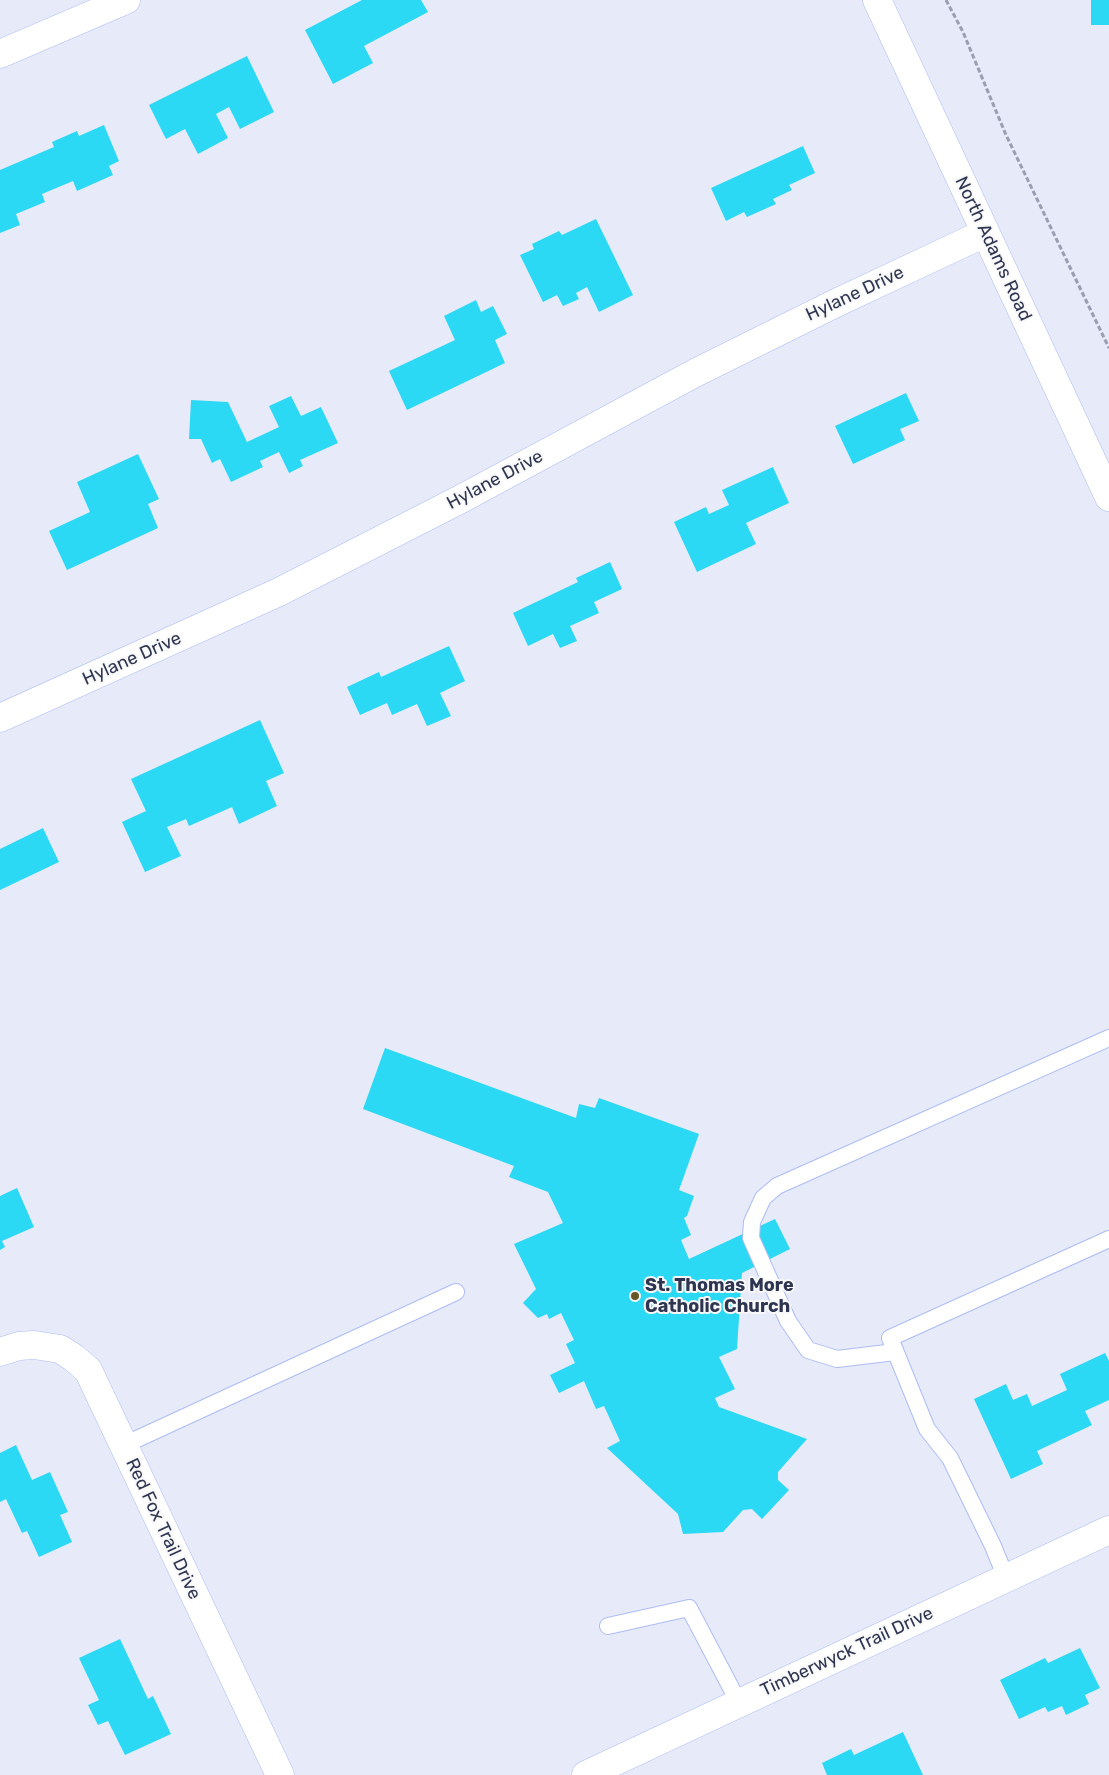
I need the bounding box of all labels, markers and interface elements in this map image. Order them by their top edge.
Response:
street label: North Adams Road [950,173,1036,325]
street label: Hylane Drive [802,262,908,326]
street label: Hylane Drive [443,446,547,514]
street label: Hylane Drive [79,628,185,690]
place label: St. Thomas More Catholic Church [645,1275,794,1318]
marker: St. Thomas More Catholic Church [629,1290,641,1302]
street label: Red Fox Trail Drive [121,1455,205,1603]
street label: Timberwyck Trail Drive [757,1602,937,1702]

